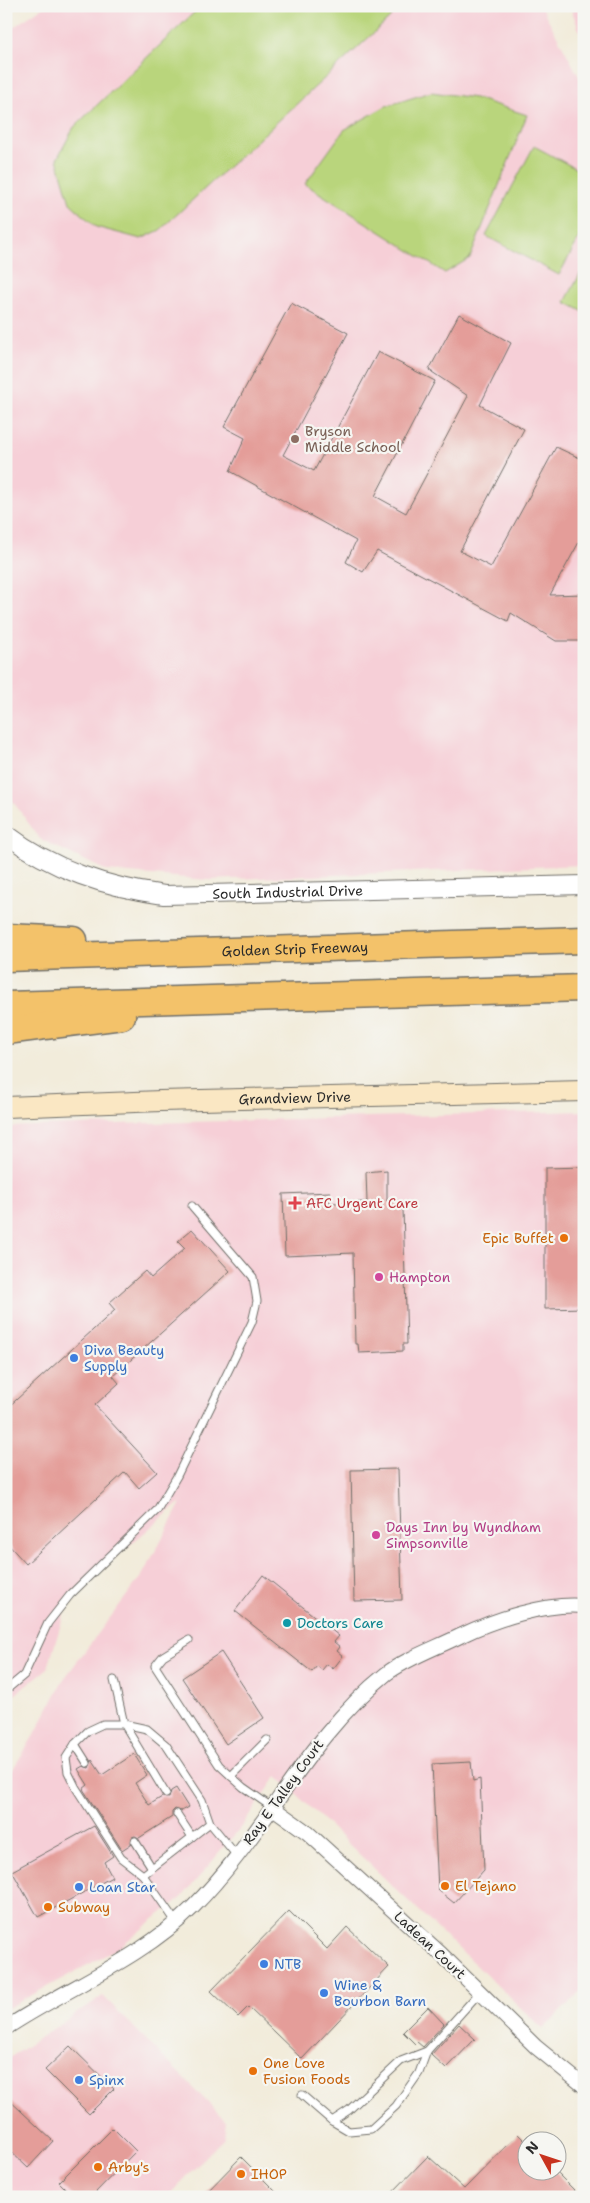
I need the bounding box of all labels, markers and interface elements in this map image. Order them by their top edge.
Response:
place label: Bryson Middle School [305,422,401,456]
marker: Bryson Middle School [289,433,301,445]
street label: South Industrial Drive [212,881,363,903]
street label: Golden Strip Freeway [221,938,368,960]
street label: Grandview Drive [238,1088,351,1108]
place label: AFC Urgent Care [306,1194,418,1212]
marker: AFC Urgent Care [288,1196,302,1210]
place label: Epic Buffet [482,1229,554,1247]
marker: Epic Buffet [558,1232,570,1244]
place label: Hampton [389,1268,451,1286]
marker: Hampton [373,1271,385,1283]
place label: Diva Beauty Supply [84,1341,164,1375]
marker: Diva Beauty Supply [68,1352,80,1364]
place label: Days Inn by Wyndham Simpsonville [386,1518,541,1552]
marker: Days Inn by Wyndham Simpsonville [370,1529,382,1541]
place label: Doctors Care [297,1614,384,1632]
marker: Doctors Care [281,1617,293,1629]
street label: Ray E Talley Court [239,1736,327,1848]
place label: El Tejano [455,1877,517,1895]
place label: Loan Star [89,1878,156,1896]
marker: El Tejano [439,1880,451,1892]
marker: Loan Star [73,1881,85,1893]
place label: Subway [58,1898,110,1916]
marker: Subway [42,1901,54,1913]
street label: Ladean Court [390,1907,470,1983]
place label: NTB [274,1955,301,1973]
marker: NTB [258,1958,270,1970]
place label: Wine & Bourbon Barn [334,1976,427,2010]
marker: Wine & Bourbon Barn [318,1987,330,1999]
place label: One Love Fusion Foods [263,2054,350,2088]
marker: One Love Fusion Foods [247,2065,259,2077]
place label: Spinx [89,2071,124,2089]
marker: Spinx [73,2074,85,2086]
north arrow [518,2130,568,2180]
text: N [522,2138,543,2158]
place label: Arby's [108,2158,150,2176]
marker: Arby's [92,2161,104,2173]
place label: IHOP [251,2165,287,2183]
marker: IHOP [235,2168,247,2180]

